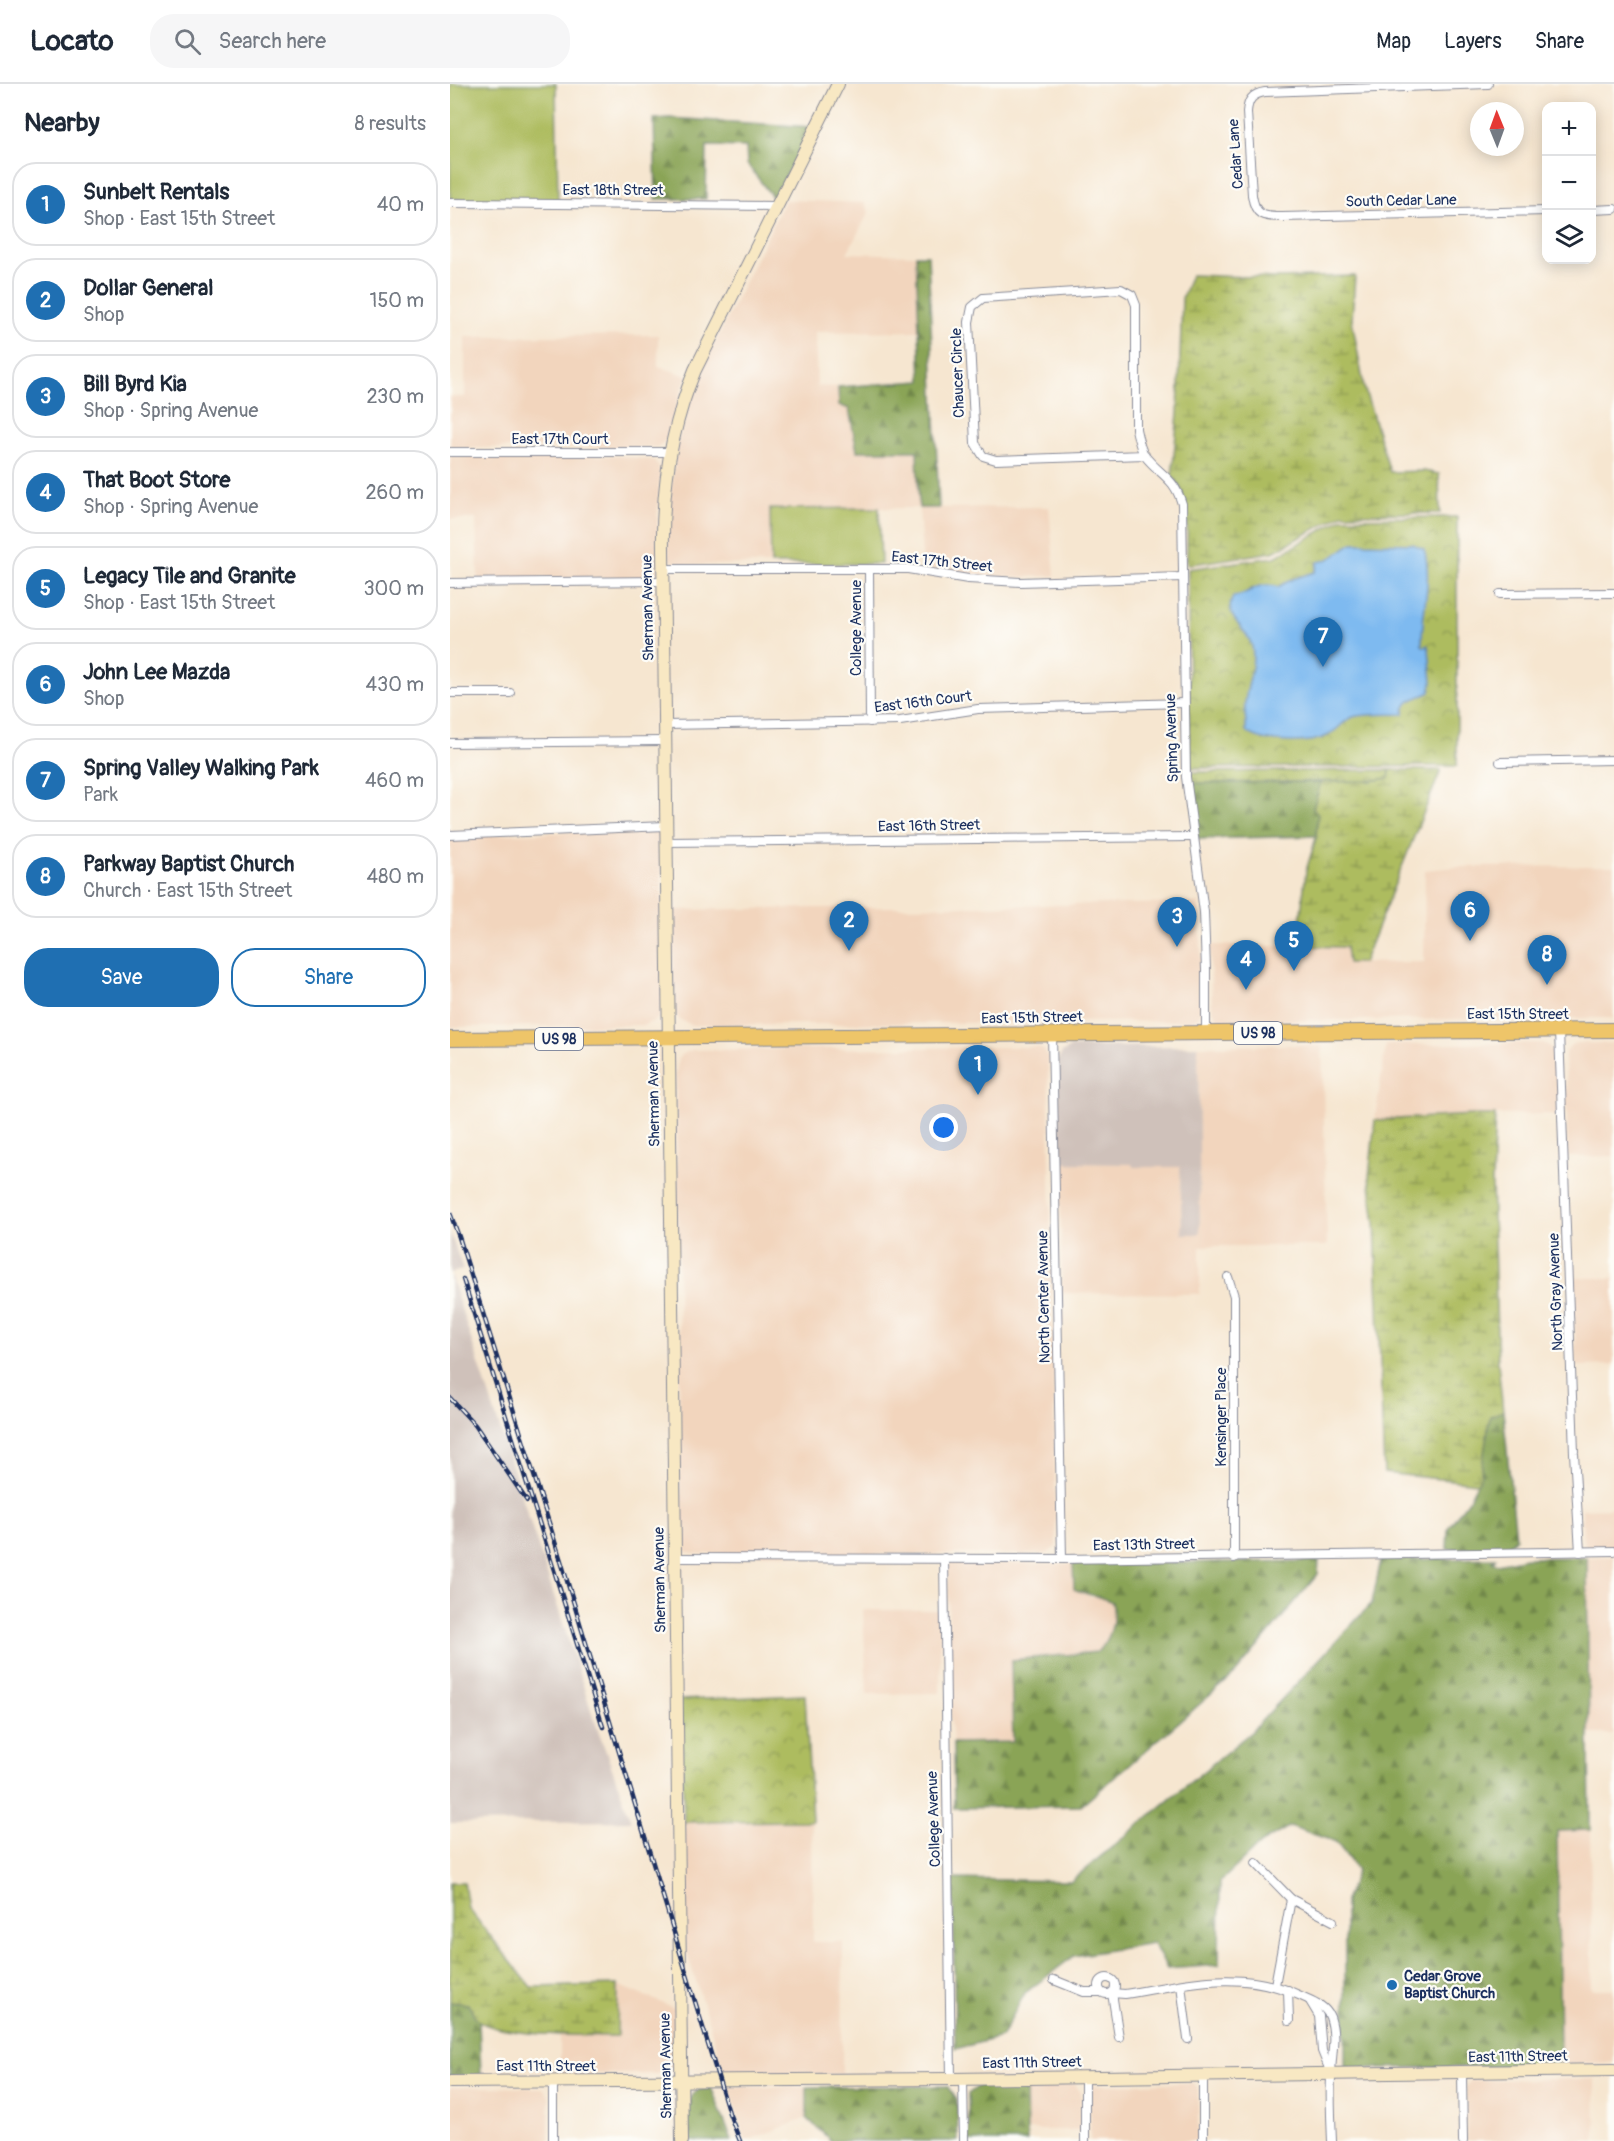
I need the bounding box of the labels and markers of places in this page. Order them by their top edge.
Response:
pin: 7 [1304,618,1342,667]
pin: 6 [1450,892,1490,941]
pin: 3 [1158,898,1196,947]
pin: 2 [830,902,868,951]
pin: 5 [1274,922,1314,971]
pin: 8 [1528,936,1566,985]
pin: 4 [1226,940,1266,990]
pin: 1 [958,1046,998,1095]
place label: Cedar Grove Baptist Church [1404,1967,1495,2003]
marker: Cedar Grove Baptist Church [1385,1978,1399,1992]

